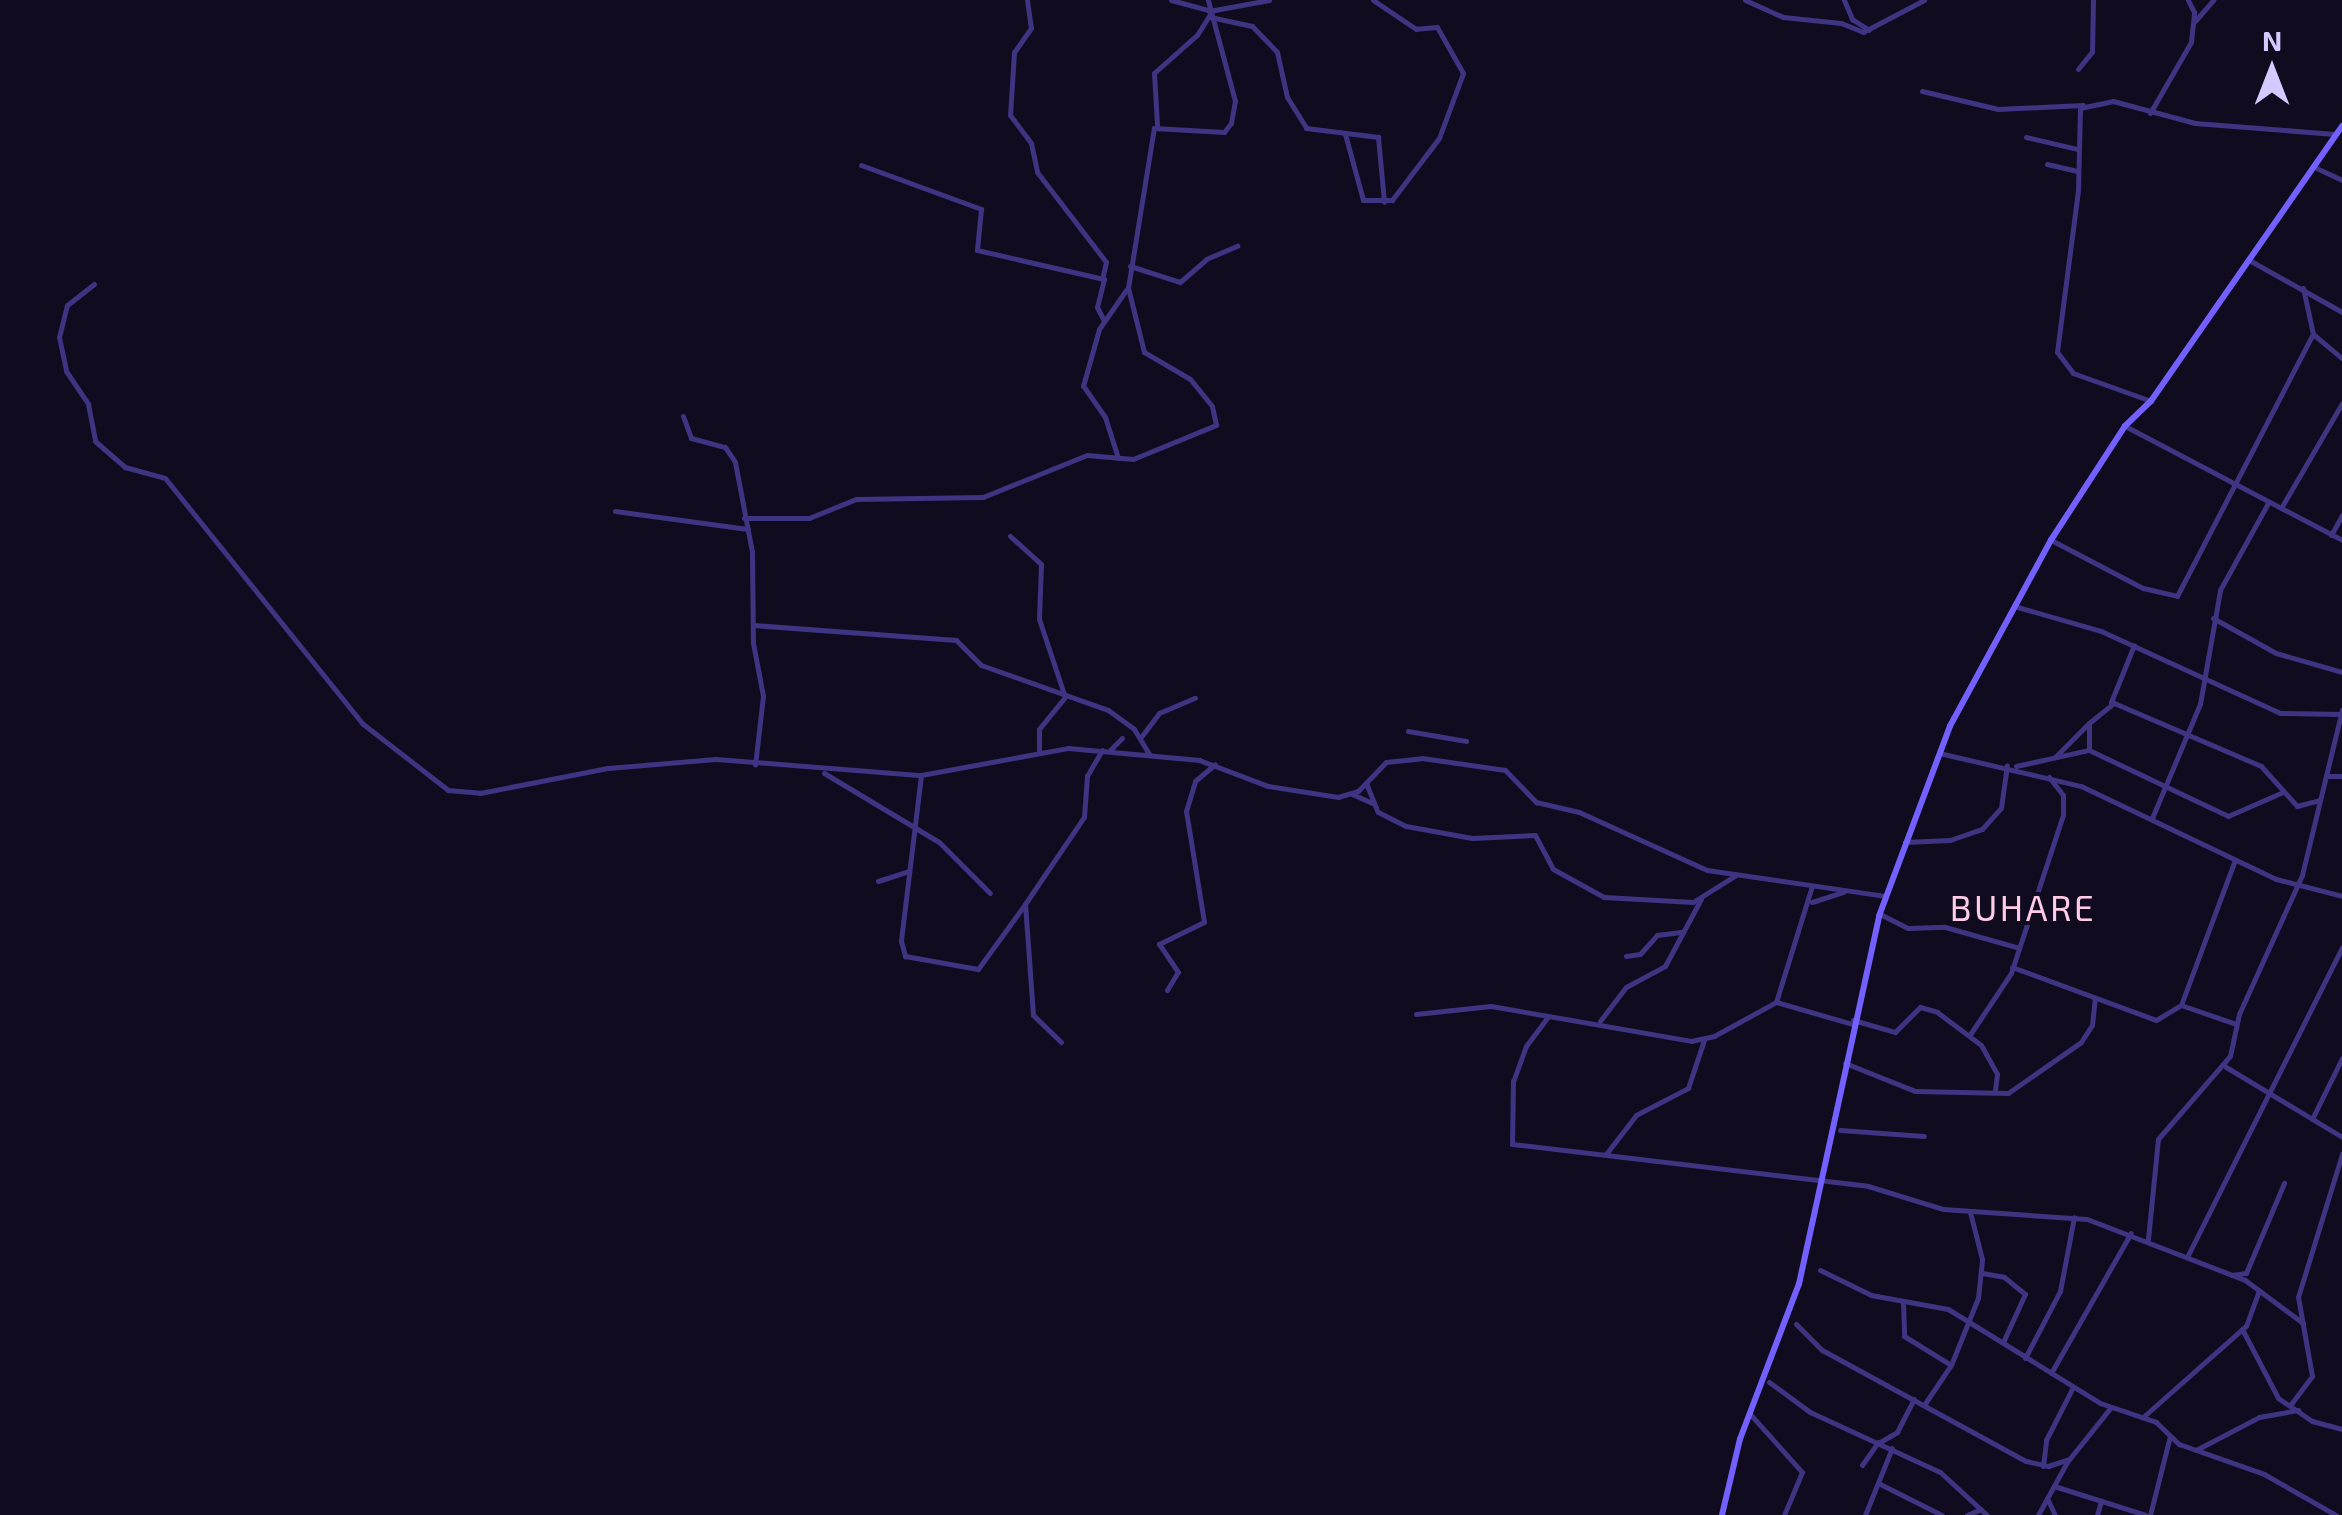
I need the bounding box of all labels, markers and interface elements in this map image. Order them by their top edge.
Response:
north arrow [2222,20,2322,120]
text: N [2262,23,2282,57]
district label: BUHARE [1950,886,2096,928]

